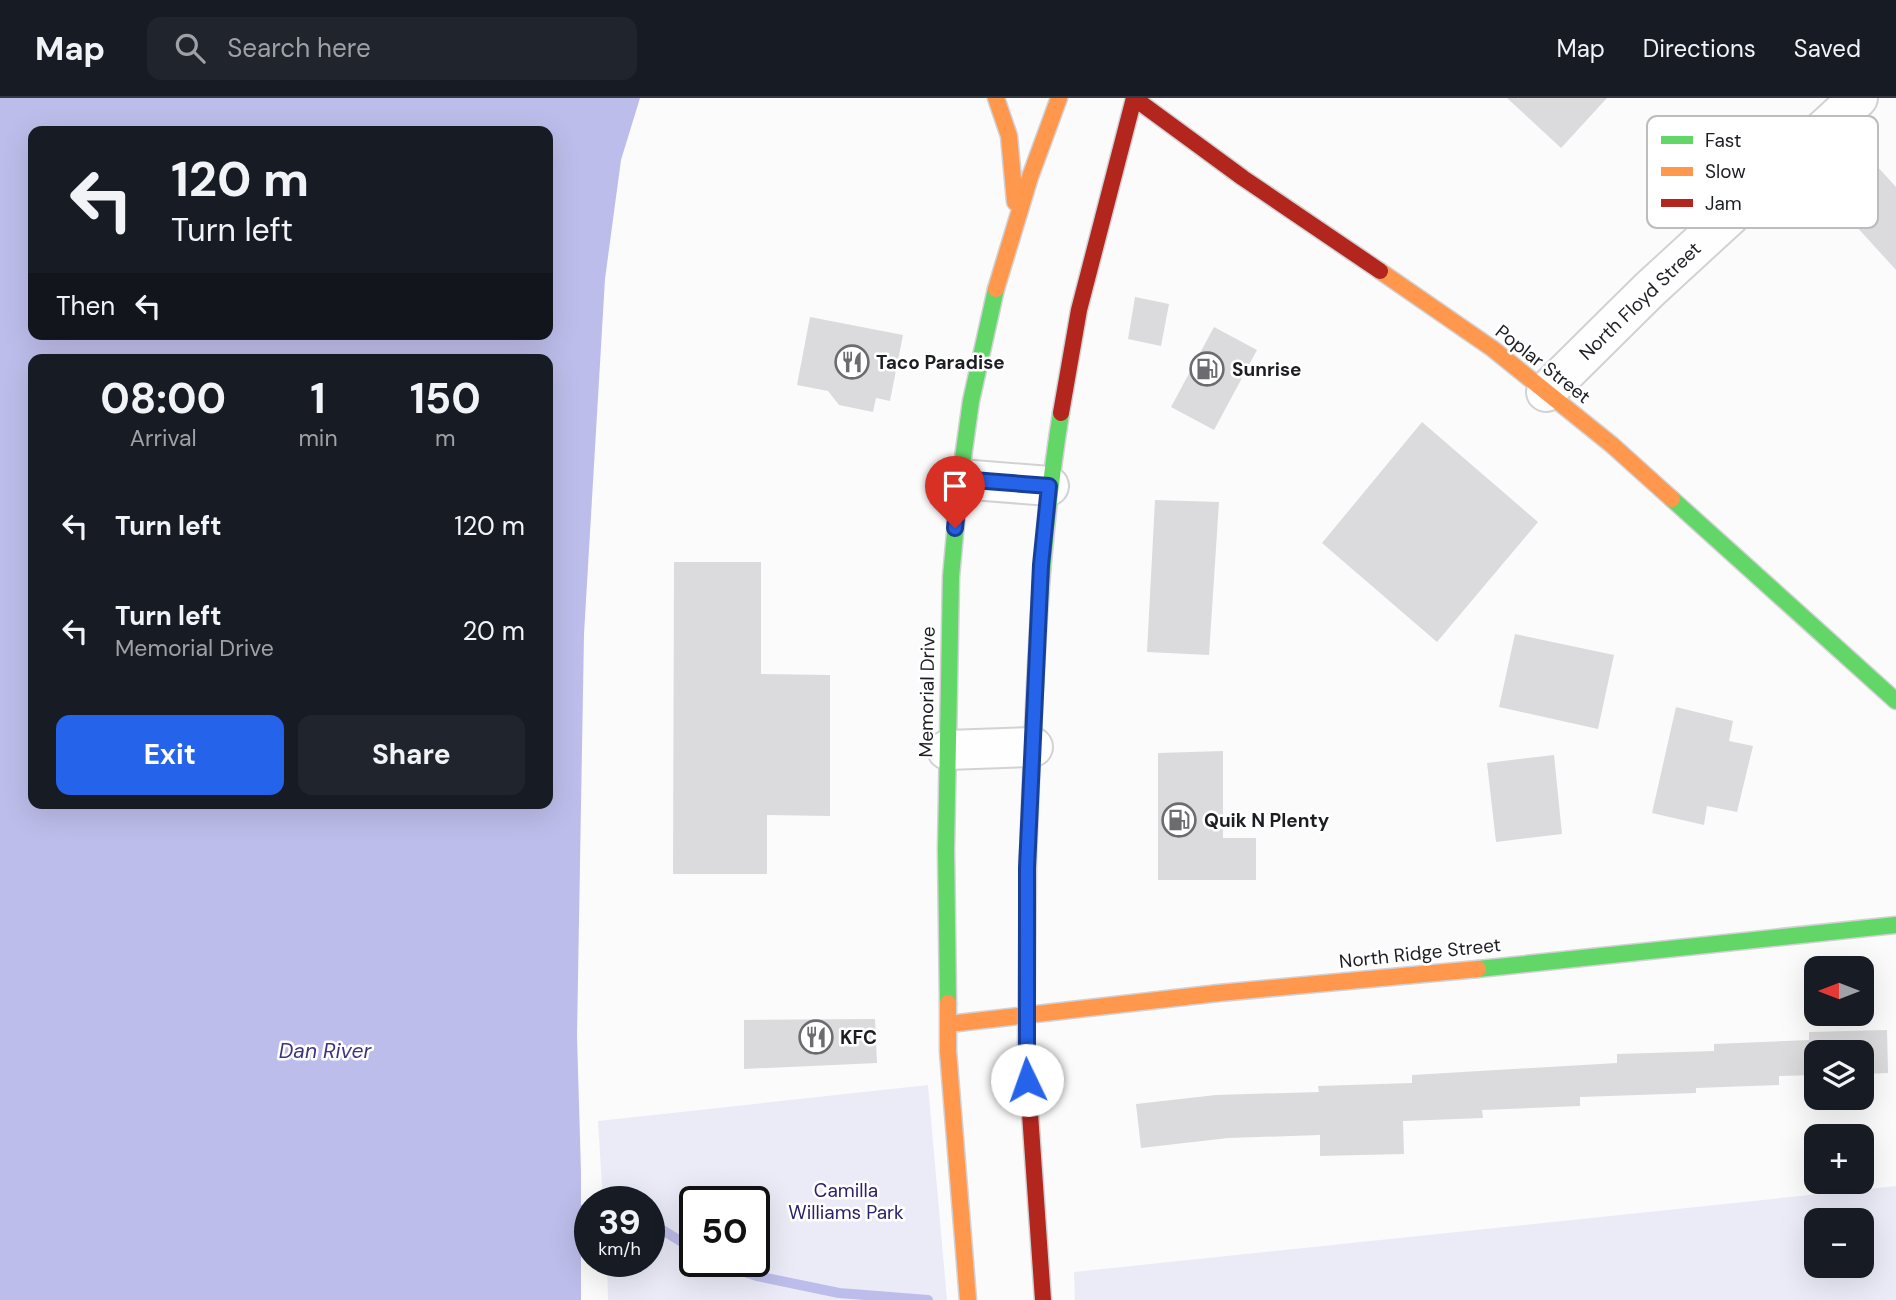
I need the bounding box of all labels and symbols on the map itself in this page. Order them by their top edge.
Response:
legend [1647,116,1878,228]
text: Fast [1705,128,1741,153]
text: Slow [1705,159,1746,184]
text: Jam [1705,191,1742,216]
street label: North Floyd Street [1574,236,1706,366]
street label: Poplar Street [1490,319,1596,409]
restaurant icon: Taco Paradise [833,343,871,381]
place label: Taco Paradise [876,350,1005,375]
fuel station icon: Sunrise [1188,350,1226,388]
place label: Sunrise [1232,357,1301,382]
pin [925,456,985,528]
street label: Memorial Drive [913,626,941,758]
fuel station icon: Quik N Plenty [1160,801,1198,839]
place label: Quik N Plenty [1204,808,1330,833]
street label: North Ridge Street [1338,932,1502,974]
north arrow [1804,956,1874,1026]
restaurant icon: KFC [797,1018,835,1056]
place label: KFC [840,1025,877,1050]
water label: Dan River [279,1037,372,1065]
position arrow [990,1043,1064,1117]
park label: Camilla Williams Park [788,1178,904,1225]
speed limit sign: 50 [679,1186,770,1277]

